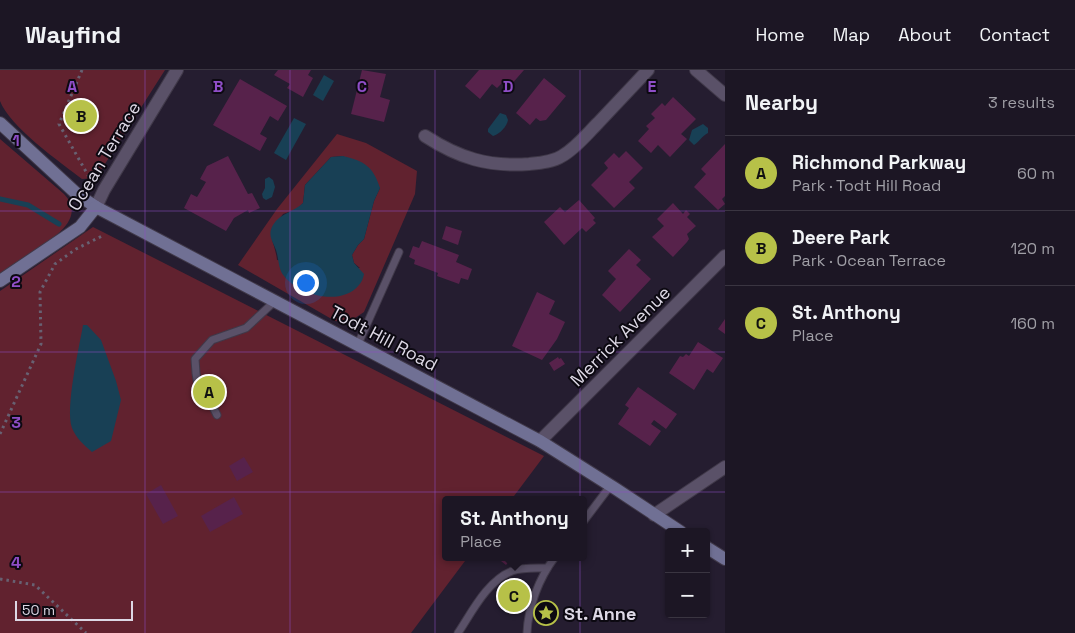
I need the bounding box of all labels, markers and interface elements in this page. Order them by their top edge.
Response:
text: Wayfind [25,19,121,50]
text: Home [756,23,805,46]
text: Map [833,23,870,46]
text: About [898,23,952,46]
text: Contact [980,23,1050,46]
text: A [67,76,77,97]
text: B [213,76,223,97]
text: C [357,76,367,97]
text: D [503,76,513,97]
text: E [648,76,657,97]
text: Nearby [745,89,818,116]
text: 3 results [988,92,1055,113]
street label: Ocean Terrace [62,97,146,215]
pin: B [65,97,97,135]
text: 1 [12,130,20,151]
text: Richmond Parkway [792,150,966,175]
text: A [756,163,766,184]
text: 60 m [1017,163,1055,184]
text: Park · Todt Hill Road [792,175,941,196]
text: Deere Park [792,225,890,250]
text: B [756,238,766,259]
text: 120 m [1011,238,1055,259]
text: Park · Ocean Terrace [792,250,946,271]
your location [293,270,319,296]
text: 2 [11,271,21,292]
street label: Merrick Avenue [565,281,675,391]
street label: Todt Hill Road [326,300,442,376]
text: St. Anthony [792,300,901,325]
text: C [756,313,766,334]
text: 160 m [1010,313,1055,334]
text: Place [792,325,834,346]
pin: A [193,373,225,411]
text: 3 [11,412,21,433]
popup [442,496,587,561]
text: St. Anthony [460,506,569,531]
map controls [665,528,710,618]
button: + [665,528,710,573]
text: Place [460,531,502,552]
text: 4 [11,552,21,573]
button: − [665,573,710,618]
pin: C [498,577,530,615]
scale bar [15,598,132,621]
place icon: St. Anne [533,600,559,626]
text: 50 m [22,601,55,619]
place label: St. Anne [564,602,636,625]

